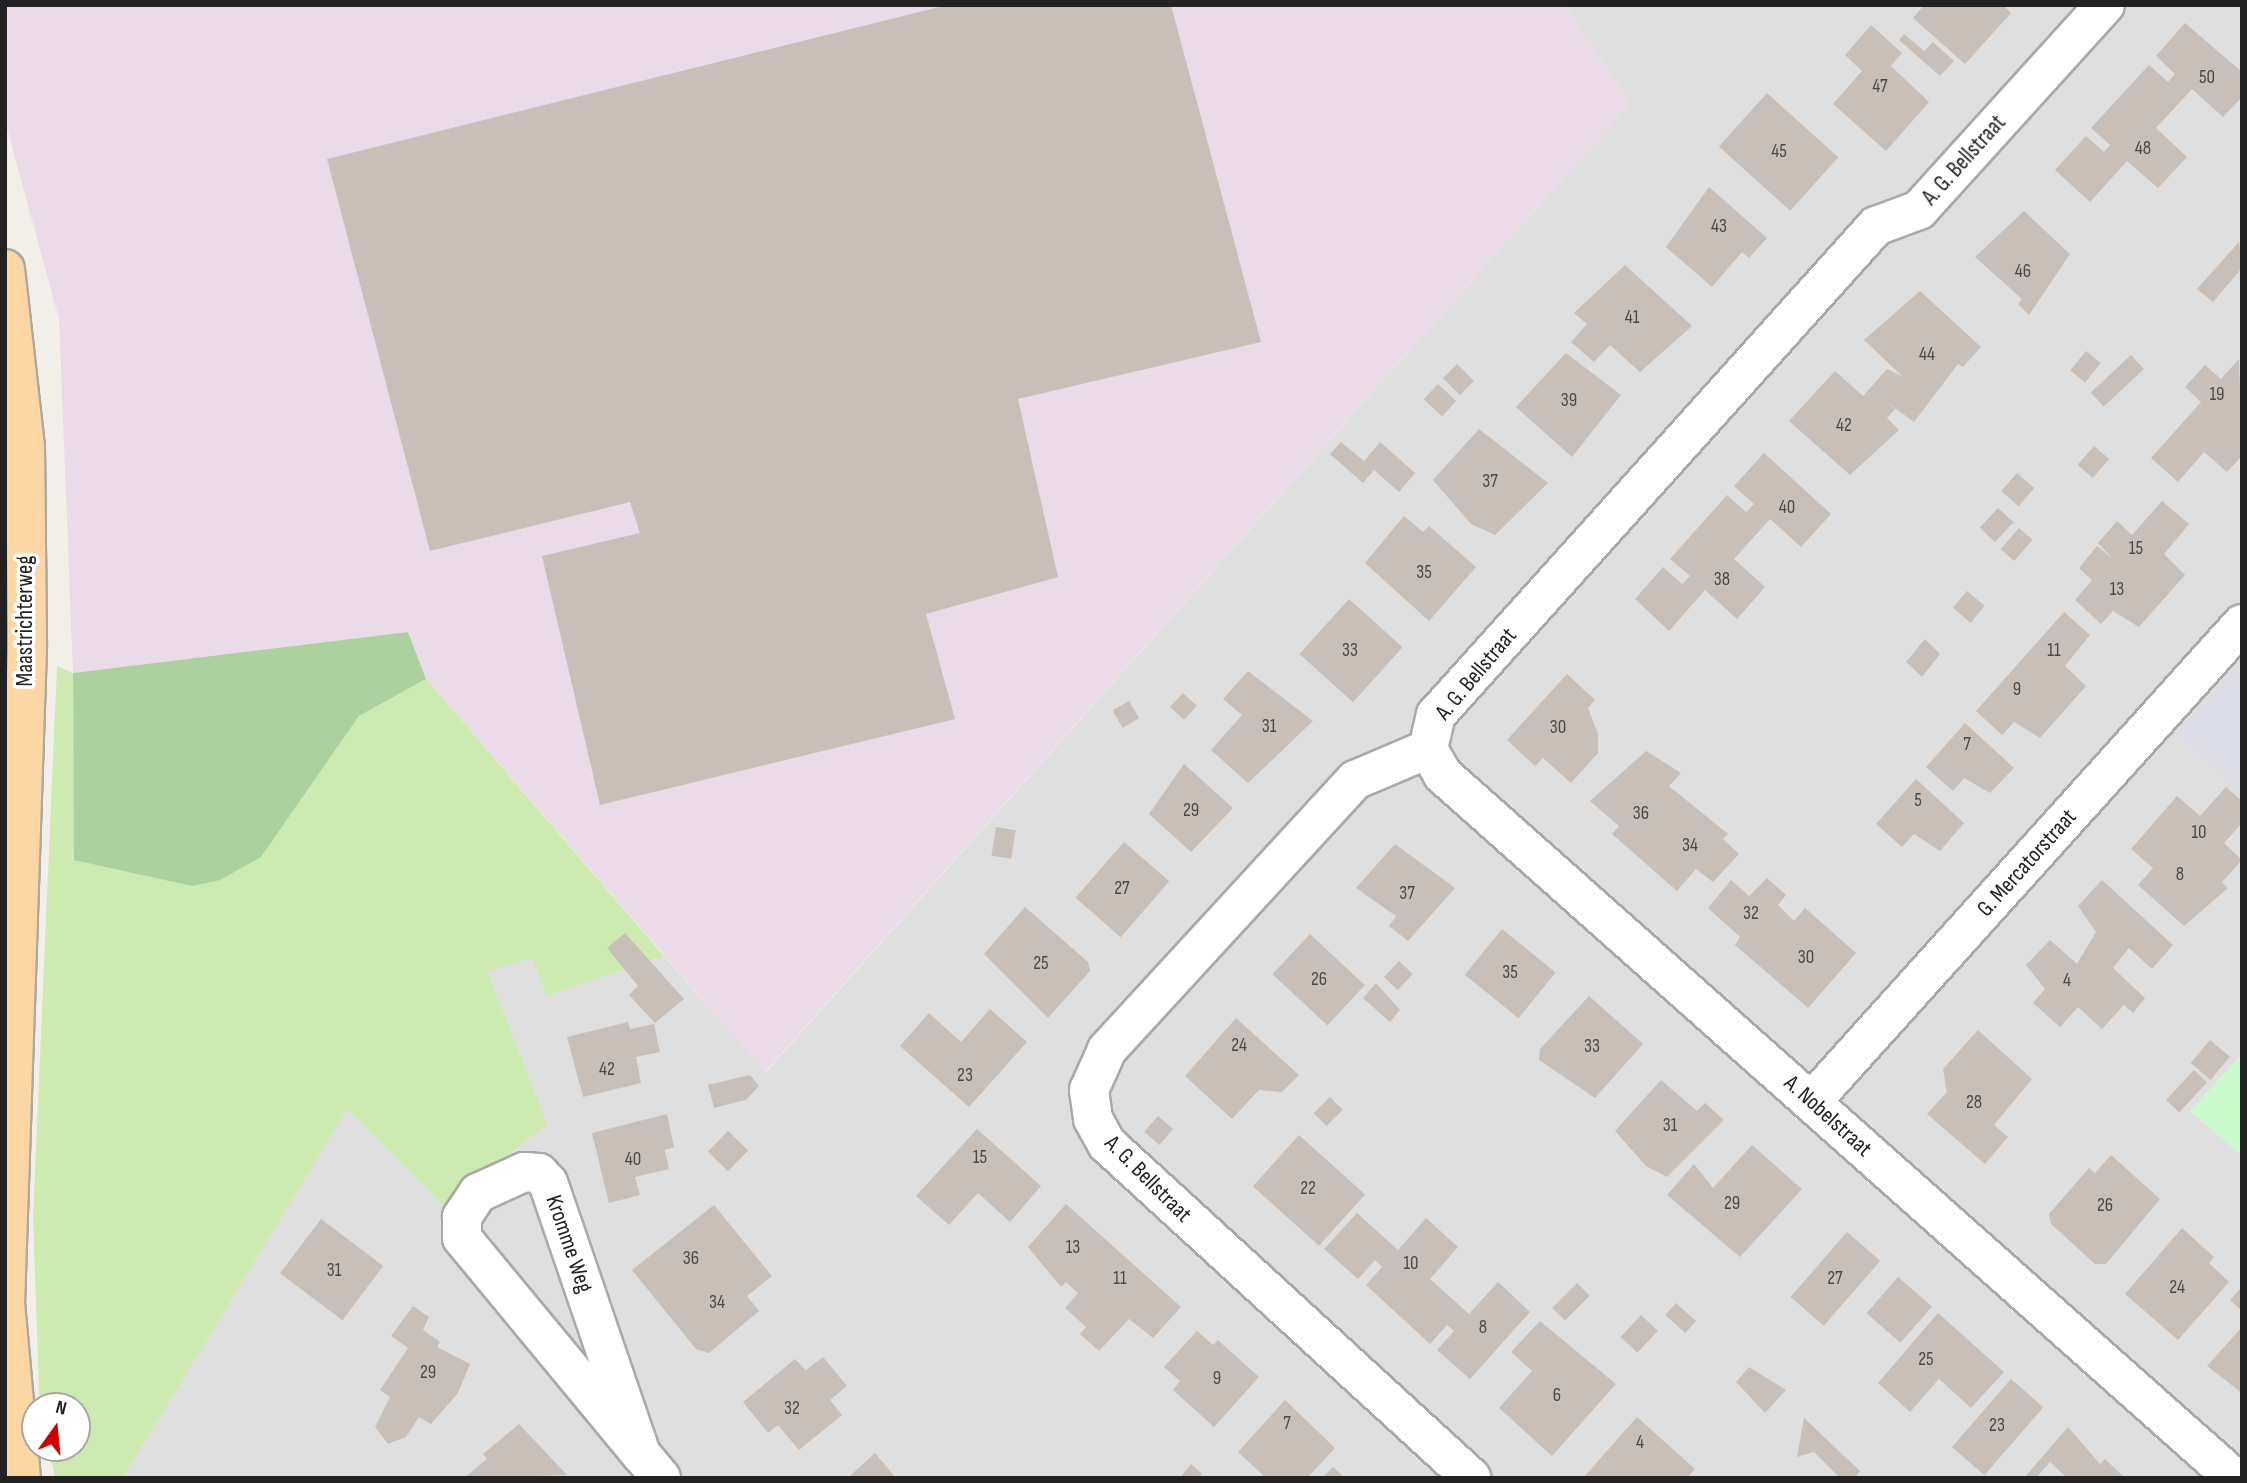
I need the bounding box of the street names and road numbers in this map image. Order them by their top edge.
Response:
street label: A. G. Bellstraat [1916,109,2012,211]
street label: Maastrichterweg [11,556,39,686]
street label: A. G. Bellstraat [1429,622,1523,726]
street label: G. Mercatorstraat [1971,803,2083,923]
street label: A. Nobelstraat [1778,1069,1878,1163]
street label: A. G. Bellstraat [1099,1130,1197,1228]
street label: Kromme Weg [539,1192,599,1296]

